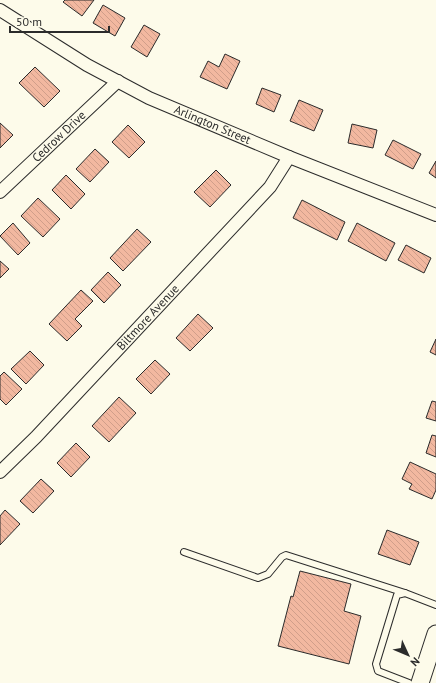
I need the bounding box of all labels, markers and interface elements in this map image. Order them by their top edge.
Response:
scale bar [10,8,109,34]
text: 50 m [16,14,42,29]
street label: Arlington Street [172,101,253,147]
street label: Cedrow Drive [29,107,89,165]
street label: Biltmore Avenue [113,281,182,353]
north arrow [388,635,428,675]
text: N [408,654,423,669]

